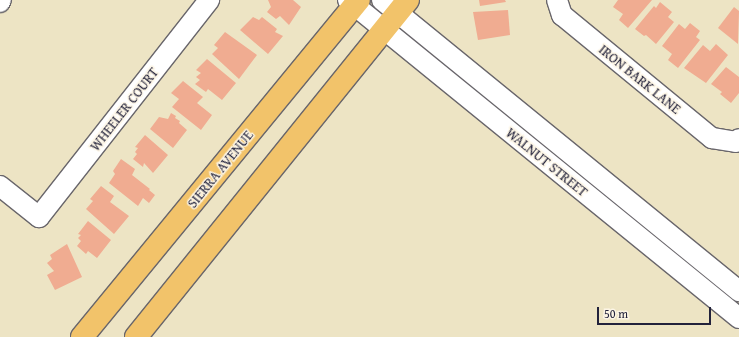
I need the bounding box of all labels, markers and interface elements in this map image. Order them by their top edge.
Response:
street label: IRON BARK LANE [596,41,684,117]
street label: WHEELER COURT [86,64,162,154]
street label: WALNUT STREET [503,124,591,200]
street label: SIERRA AVENUE [184,127,256,211]
scale bar [599,299,713,325]
text: 50 m [604,305,628,322]

